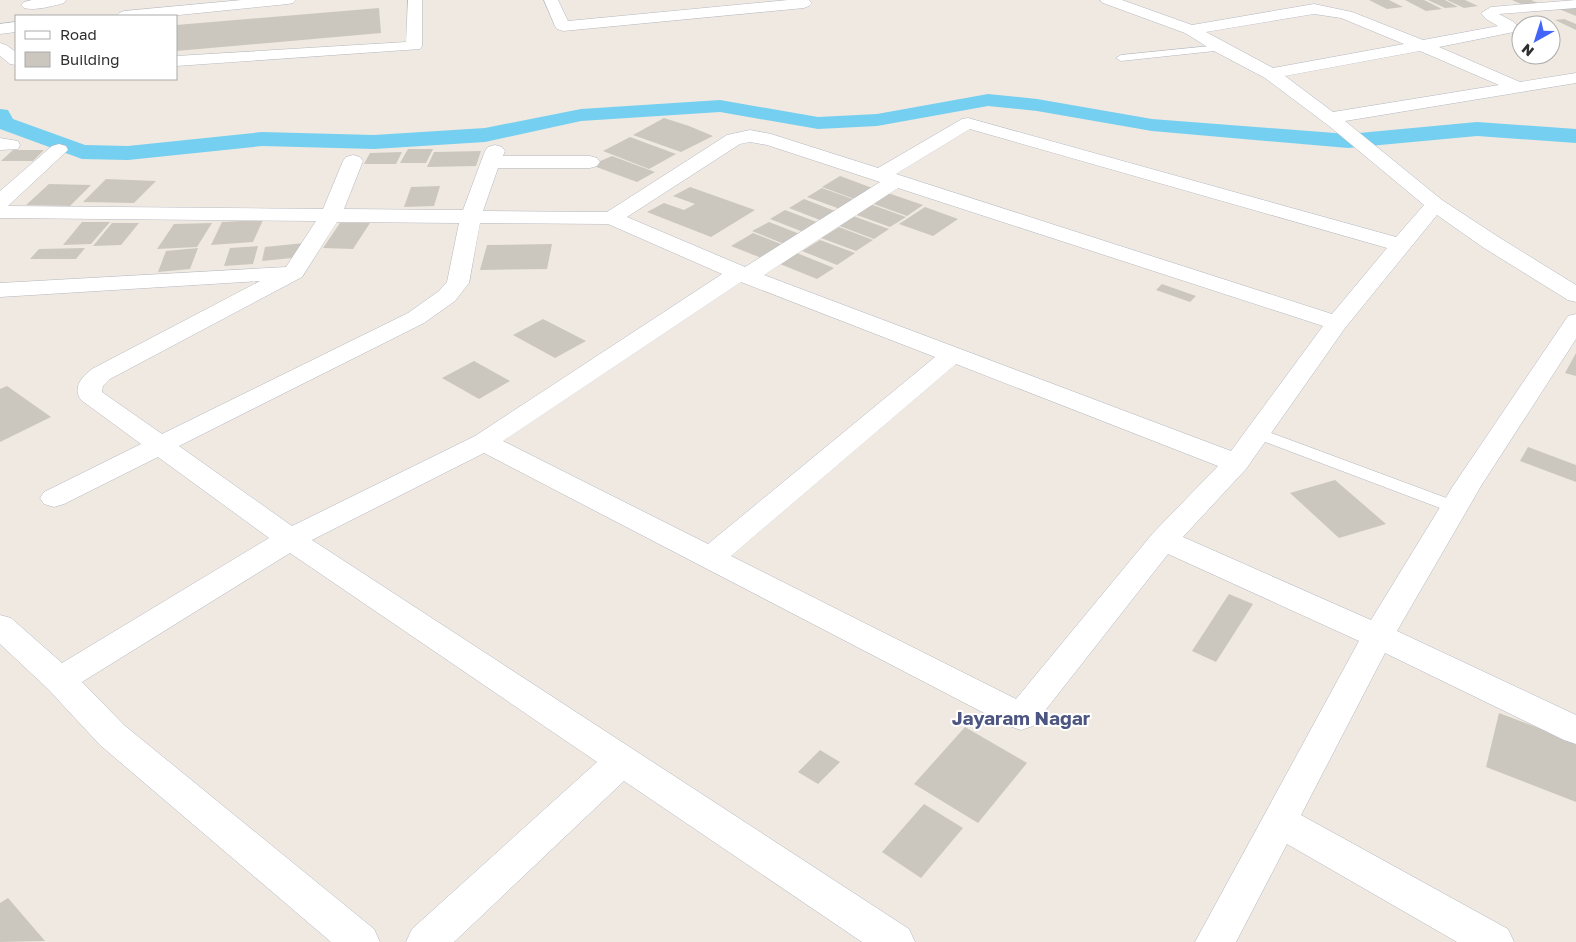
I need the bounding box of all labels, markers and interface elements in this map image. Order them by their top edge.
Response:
legend [15,15,178,80]
north arrow [1511,15,1561,65]
text: Road [60,25,97,43]
text: N [1518,41,1537,60]
text: Building [60,50,120,68]
district label: Jayaram Nagar [952,706,1091,729]

